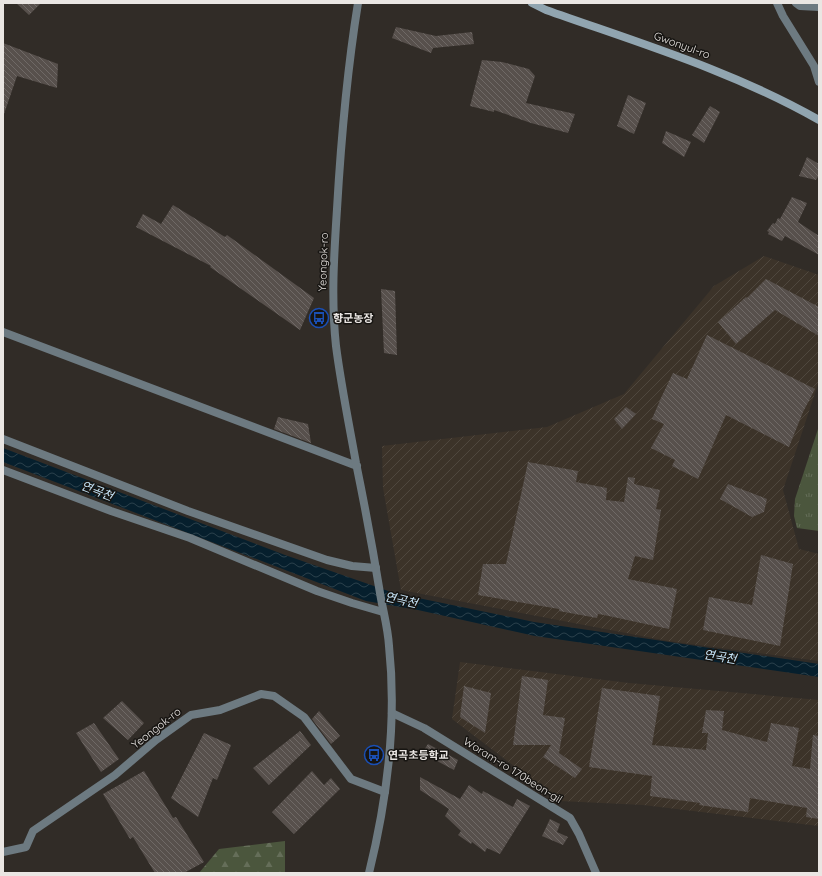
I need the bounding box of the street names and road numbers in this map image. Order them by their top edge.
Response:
street label: Gwonyul-ro [652,28,712,62]
street label: Yeongok-ro [315,232,331,292]
street label: Yeongok-ro [128,704,184,752]
street label: Woram-ro 170beon-gil [461,734,565,806]

